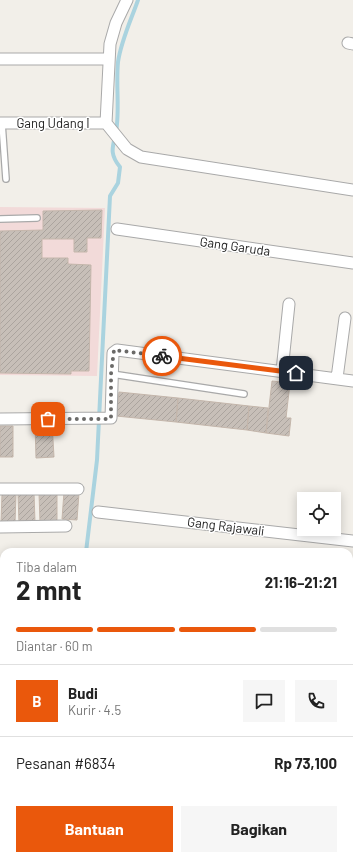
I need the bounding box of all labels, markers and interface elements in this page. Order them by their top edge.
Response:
street label: Gang Udang I [16,115,90,131]
street label: Gang Garuda [199,233,271,259]
courier [142,336,182,376]
icon: bike [151,345,173,367]
pin [279,356,313,390]
icon: home [285,362,307,384]
pin [31,402,65,436]
icon: bag [37,408,59,430]
map controls [297,492,341,536]
button: locate [297,492,341,536]
street label: Gang Rajawali [187,513,265,539]
text: Tiba dalam [16,559,77,575]
text: 21:16–21:21 [265,573,337,591]
text: 2 mnt [16,574,82,605]
text: Diantar · 60 m [16,638,92,654]
button: chat [243,680,285,722]
button: phone [295,680,337,722]
text: Budi [68,684,98,702]
text: B [32,692,42,710]
text: Kurir · 4.5 [68,702,121,718]
text: Pesanan #6834 [16,754,116,772]
text: Rp 73,100 [274,754,337,772]
button: Bantuan [16,806,173,852]
button: Bagikan [181,806,337,852]

